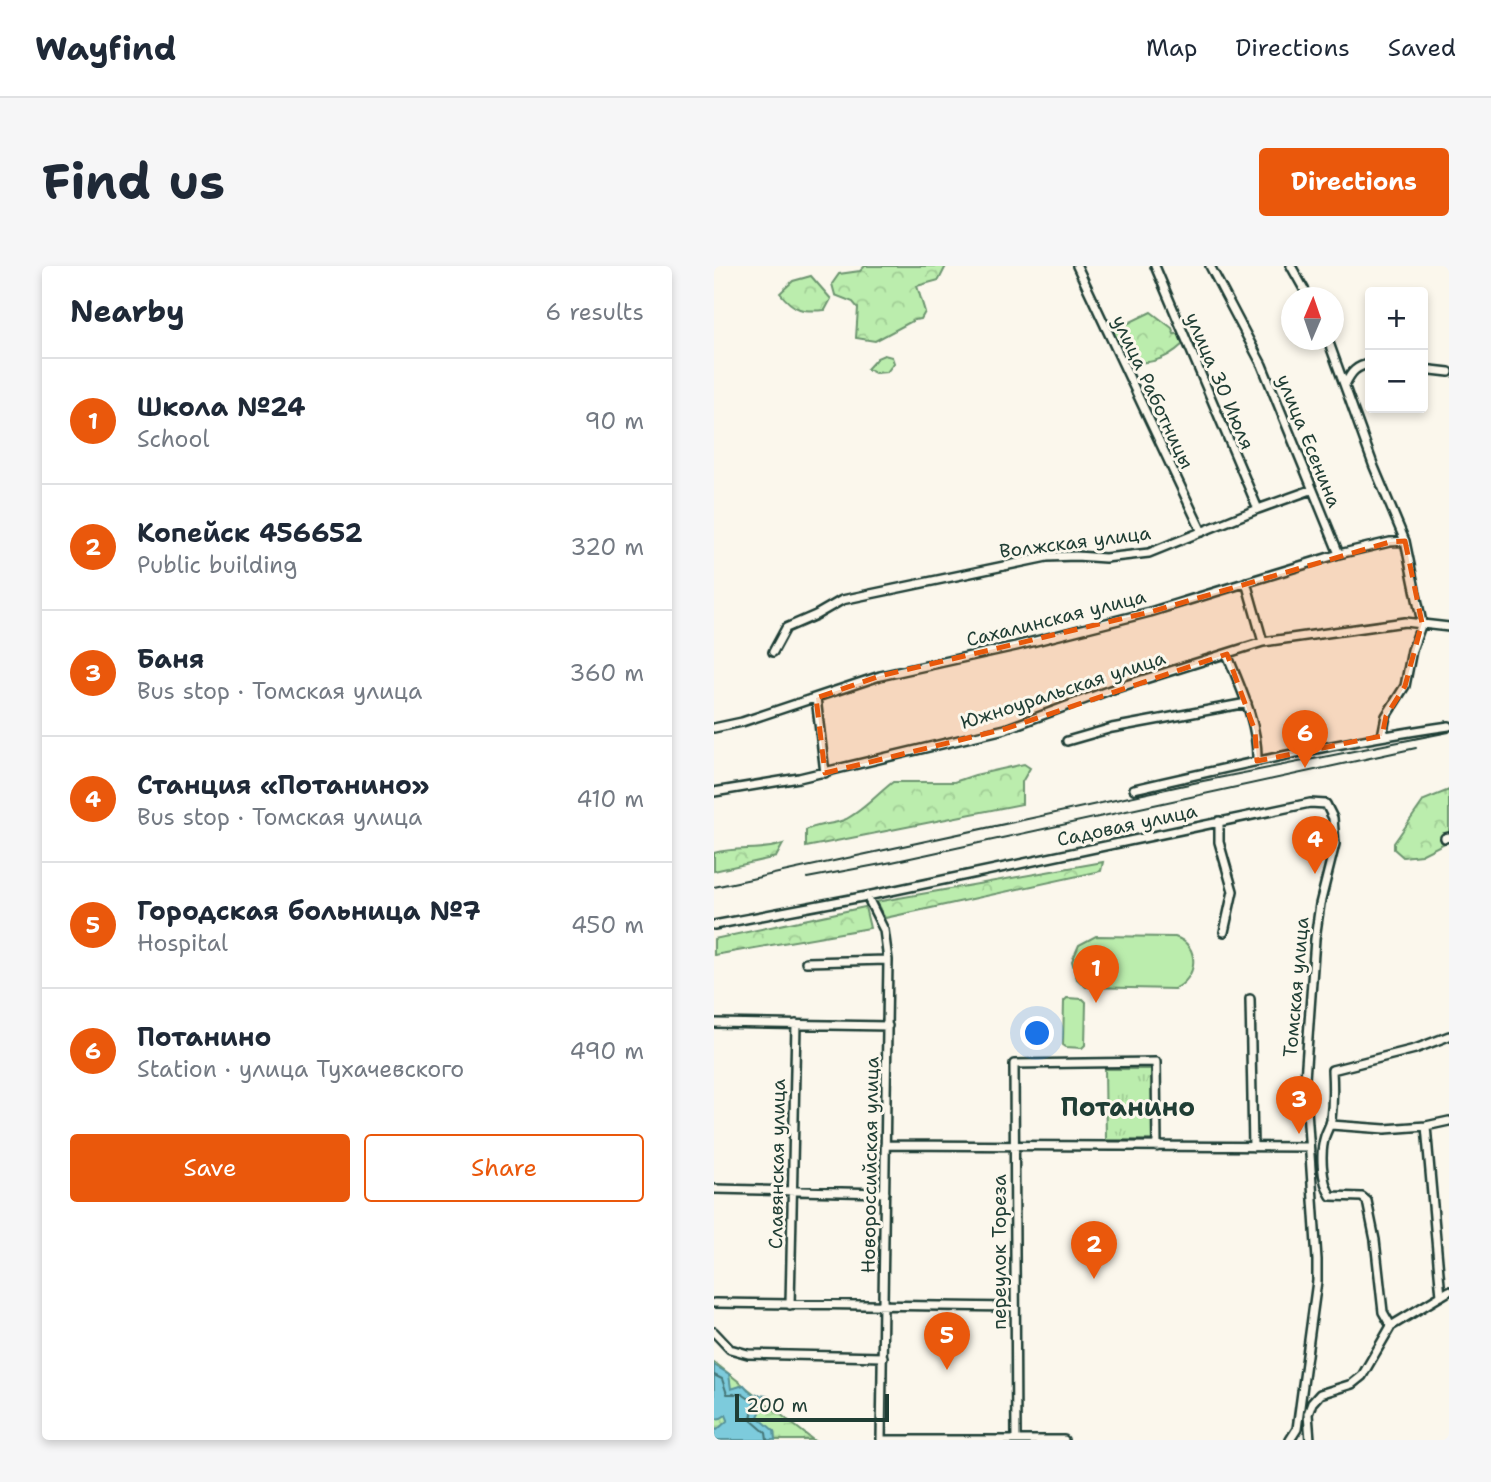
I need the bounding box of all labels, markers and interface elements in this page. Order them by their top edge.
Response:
text: Wayfind [35,26,176,71]
text: Map [1146,32,1197,64]
text: Directions [1235,32,1350,64]
text: Saved [1388,32,1456,64]
button: Directions [1259,148,1449,216]
text: Find us [42,149,225,215]
north arrow [1281,287,1344,350]
map controls [1365,287,1428,413]
button: + [1365,287,1428,350]
text: Nearby [70,291,185,332]
text: 6 results [545,297,644,327]
street label: улица 30 Июля [1180,309,1260,453]
street label: улица Работницы [1106,311,1200,473]
button: − [1365,350,1428,413]
street label: улица Есенина [1271,371,1347,511]
text: Школа №24 [137,389,305,424]
text: 1 [88,406,98,436]
text: 90 m [584,406,644,436]
text: School [137,424,209,454]
text: Копейск 456652 [137,515,363,550]
street label: Волжская улица [998,520,1152,564]
text: 2 [85,532,101,562]
text: 320 m [570,532,644,562]
text: Public building [137,550,297,580]
street label: Сахалинская улица [964,584,1149,652]
text: Баня [137,641,204,676]
street label: Южноуральская улица [957,645,1169,735]
text: 3 [85,658,101,688]
text: 360 m [569,658,644,688]
text: Bus stop · Томская улица [137,676,422,706]
pin: 6 [1282,710,1328,768]
text: Станция «Потанино» [137,767,430,802]
text: 4 [85,784,101,814]
text: 410 m [576,784,644,814]
street label: Садовая улица [1055,798,1200,852]
text: Bus stop · Томская улица [137,802,422,832]
pin: 4 [1292,816,1338,874]
text: Городская больница №7 [137,893,481,928]
text: 5 [86,910,100,940]
text: 450 m [571,910,644,940]
street label: Томская улица [1277,916,1315,1058]
text: Hospital [137,928,228,958]
pin: 1 [1073,945,1119,1003]
your location [1020,1016,1054,1050]
text: Потанино [137,1019,271,1054]
text: 6 [85,1036,101,1066]
text: 490 m [569,1036,644,1066]
text: Station · улица Тухачевского [137,1054,464,1084]
street label: Новороссийская улица [856,1056,884,1274]
pin: 3 [1276,1076,1322,1134]
street label: Славянская улица [763,1078,791,1249]
district label: Потанино [1061,1089,1195,1124]
button: Save [70,1134,350,1202]
button: Share [364,1134,644,1202]
street label: переулок Тореза [987,1174,1012,1330]
pin: 2 [1071,1221,1117,1279]
pin: 5 [924,1312,970,1370]
scale bar [735,1391,889,1423]
text: 200 m [746,1393,808,1418]

